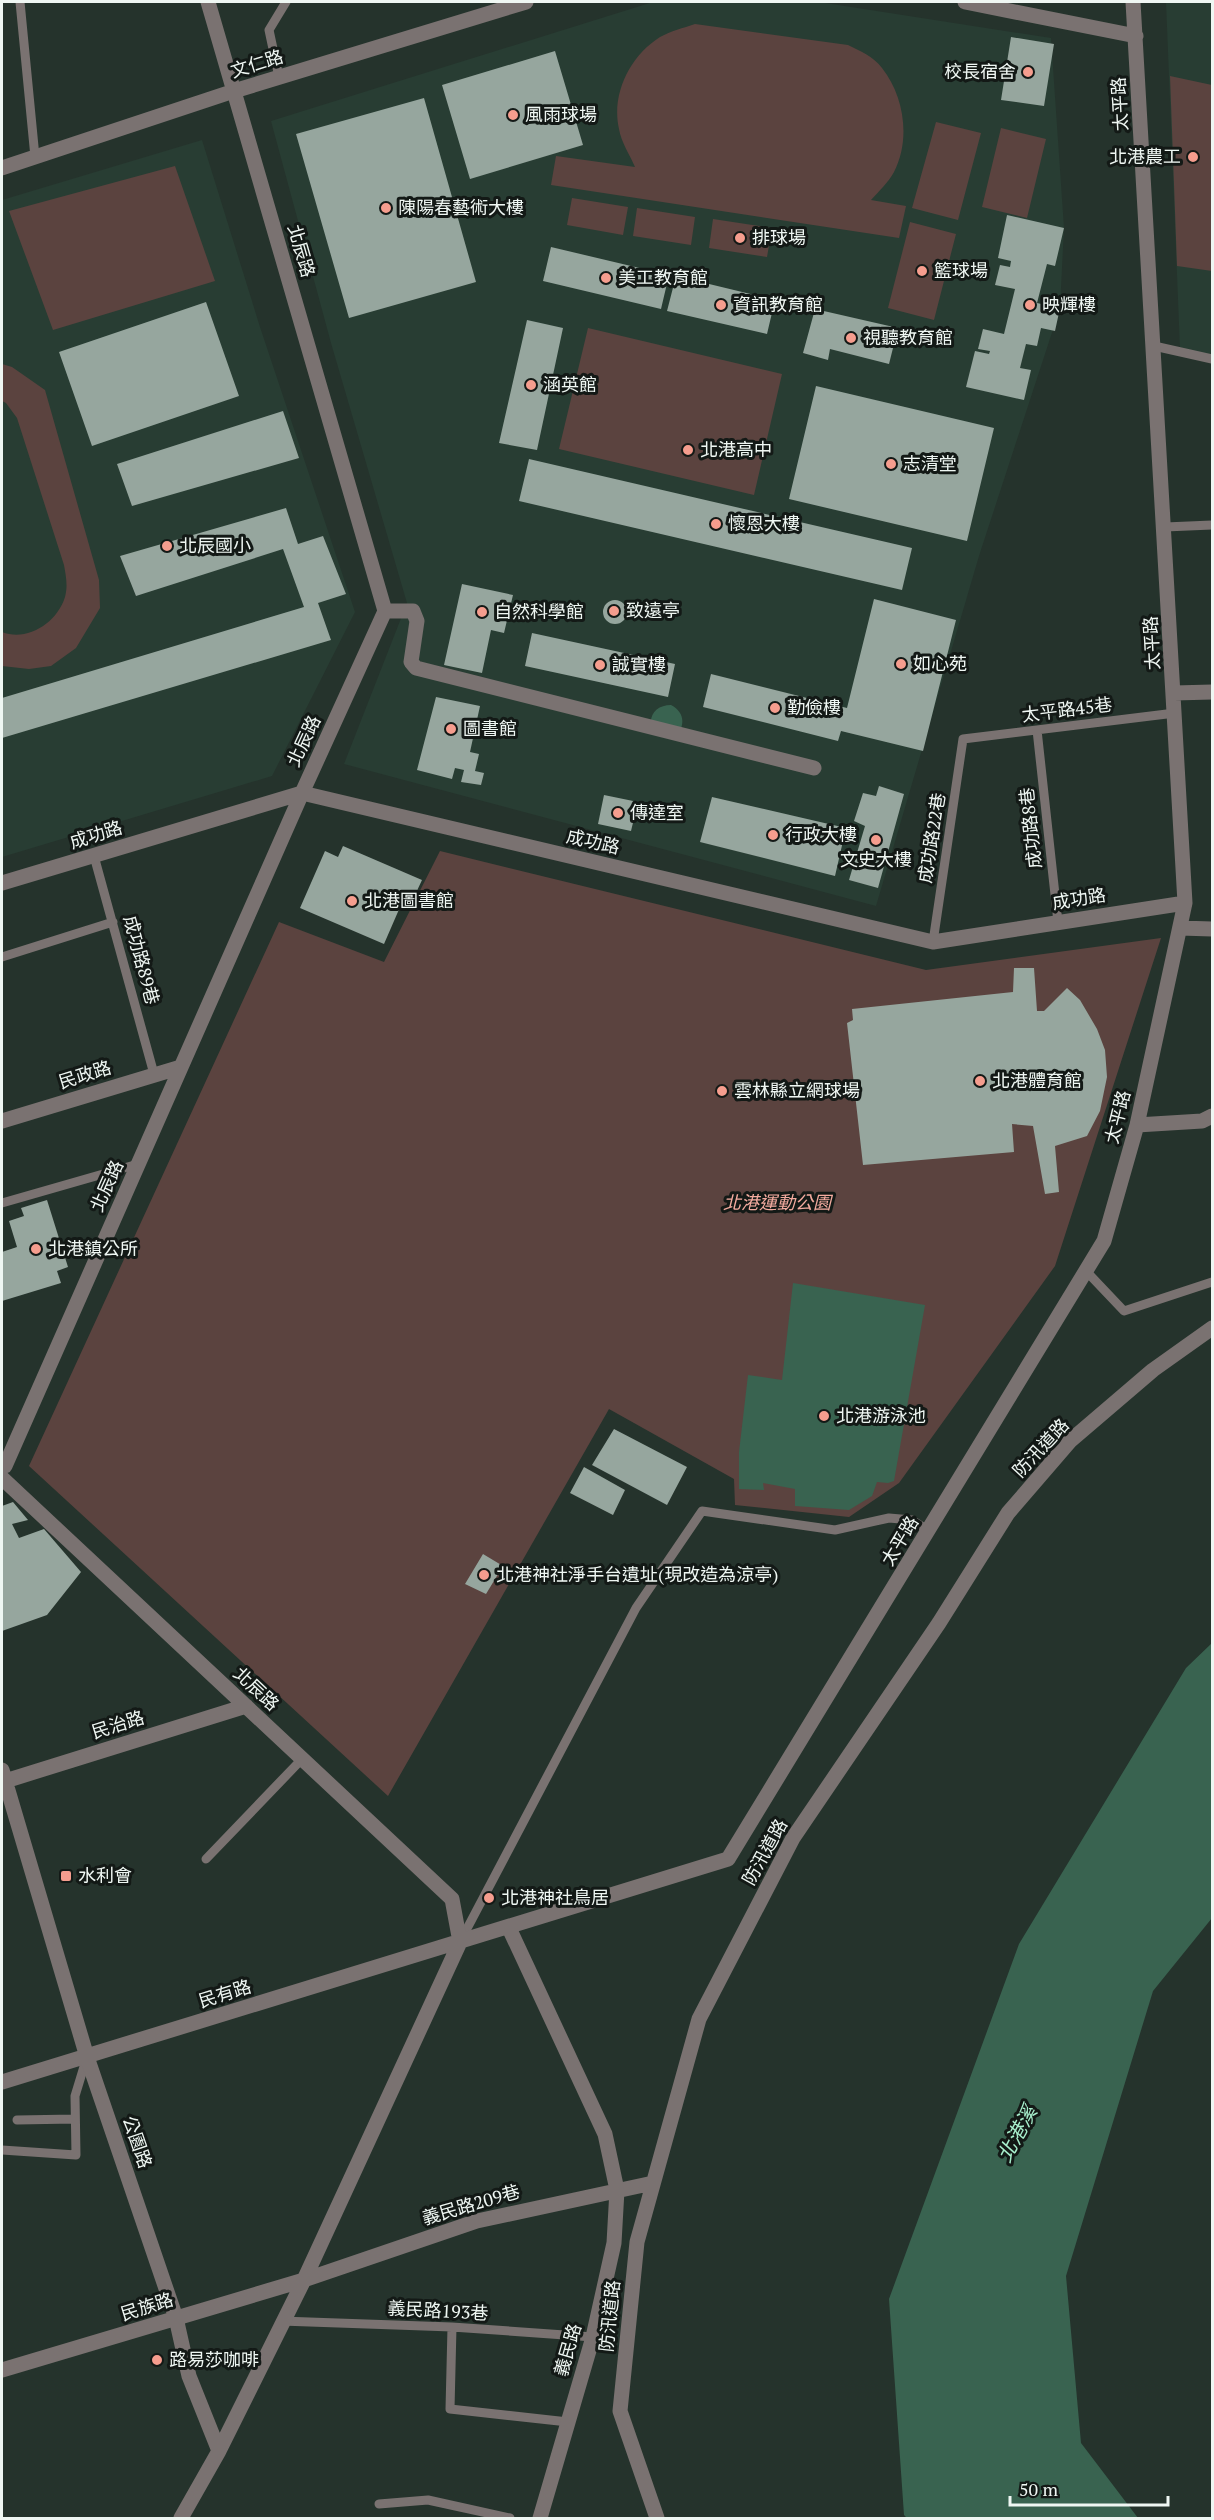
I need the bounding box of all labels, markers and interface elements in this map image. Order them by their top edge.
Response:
street label: 文仁路 [227,44,286,82]
place label: 校長宿舍 [944,59,1016,83]
marker: 校長宿舍 [1021,65,1035,79]
street label: 太平路 [1106,76,1132,132]
place label: 風雨球場 [525,102,597,126]
marker: 風雨球場 [506,108,520,122]
place label: 北港農工 [1109,144,1181,168]
marker: 北港農工 [1186,150,1200,164]
place label: 陳陽春藝術大樓 [398,195,524,219]
marker: 陳陽春藝術大樓 [379,201,393,215]
street label: 北辰路 [283,221,321,280]
place label: 排球場 [752,225,806,249]
marker: 排球場 [733,231,747,245]
place label: 籃球場 [934,258,988,282]
marker: 籃球場 [915,264,929,278]
place label: 美工教育館 [618,265,708,289]
marker: 美工教育館 [599,271,613,285]
place label: 資訊教育館 [733,292,823,316]
place label: 映輝樓 [1042,292,1096,316]
marker: 資訊教育館 [714,298,728,312]
marker: 映輝樓 [1023,298,1037,312]
place label: 視聽教育館 [863,325,953,349]
marker: 視聽教育館 [844,331,858,345]
place label: 涵英館 [543,372,597,396]
marker: 涵英館 [524,378,538,392]
place label: 北港高中 [700,437,772,461]
marker: 北港高中 [681,443,695,457]
place label: 志清堂 [903,451,957,475]
marker: 志清堂 [884,457,898,471]
place label: 懷恩大樓 [728,511,800,535]
marker: 懷恩大樓 [709,517,723,531]
place label: 北辰國小 [179,533,251,557]
marker: 北辰國小 [160,539,174,553]
place label: 致遠亭 [626,598,680,622]
place label: 自然科學館 [494,599,584,623]
marker: 致遠亭 [607,604,621,618]
marker: 自然科學館 [475,605,489,619]
street label: 太平路 [1138,615,1164,671]
place label: 如心苑 [913,651,967,675]
place label: 誠實樓 [612,652,666,676]
marker: 如心苑 [894,657,908,671]
marker: 誠實樓 [593,658,607,672]
street label: 太平路45巷 [1020,692,1114,726]
place label: 勤儉樓 [787,695,841,719]
marker: 勤儉樓 [768,701,782,715]
street label: 北辰路 [281,711,325,770]
place label: 圖書館 [463,716,517,740]
marker: 圖書館 [444,722,458,736]
street label: 成功路8巷 [1014,786,1046,870]
street label: 成功路22巷 [912,791,950,885]
place label: 傳達室 [630,800,684,824]
marker: 傳達室 [611,806,625,820]
street label: 成功路 [66,815,125,853]
place label: 行政大樓 [785,822,857,846]
street label: 成功路 [564,823,622,859]
marker: 行政大樓 [766,828,780,842]
marker: 文史大樓 [869,833,883,847]
place label: 文史大樓 [840,847,912,871]
street label: 成功路 [1050,882,1107,914]
place label: 北港圖書館 [364,888,454,912]
marker: 北港圖書館 [345,894,359,908]
street label: 成功路89巷 [119,913,165,1007]
street label: 民政路 [55,1055,114,1093]
place label: 北港體育館 [992,1068,1082,1092]
marker: 北港體育館 [973,1074,987,1088]
place label: 雲林縣立網球場 [734,1078,860,1102]
marker: 雲林縣立網球場 [715,1084,729,1098]
street label: 太平路 [1099,1088,1135,1146]
street label: 北辰路 [84,1156,128,1215]
park label: 北港運動公園 [723,1190,834,1214]
place label: 北港鎮公所 [48,1236,138,1260]
marker: 北港鎮公所 [29,1242,43,1256]
place label: 北港游泳池 [836,1403,926,1427]
marker: 北港游泳池 [817,1409,831,1423]
street label: 防汛道路 [1007,1413,1074,1482]
street label: 太平路 [875,1511,923,1570]
place label: 北港神社淨手台遺址(現改造為涼亭) [496,1562,778,1586]
marker: 北港神社淨手台遺址(現改造為涼亭) [477,1568,491,1582]
street label: 北辰路 [229,1661,285,1715]
street label: 民治路 [88,1705,147,1743]
street label: 防汛道路 [736,1814,792,1889]
place label: 水利會 [78,1863,132,1887]
marker: 水利會 [59,1869,73,1883]
place label: 北港神社鳥居 [501,1885,609,1909]
marker: 北港神社鳥居 [482,1891,496,1905]
street label: 民有路 [195,1974,254,2012]
water label: 北港溪 [991,2098,1044,2167]
street label: 公園路 [118,2112,158,2171]
street label: 義民路209巷 [419,2179,522,2229]
street label: 防汛道路 [593,2279,625,2353]
street label: 民族路 [117,2287,176,2325]
street label: 義民路193巷 [387,2295,489,2325]
street label: 義民路 [548,2320,586,2379]
place label: 路易莎咖啡 [169,2347,259,2371]
marker: 路易莎咖啡 [150,2353,164,2367]
scale bar [1010,2469,1168,2507]
text: 50 m [1019,2477,1059,2501]

